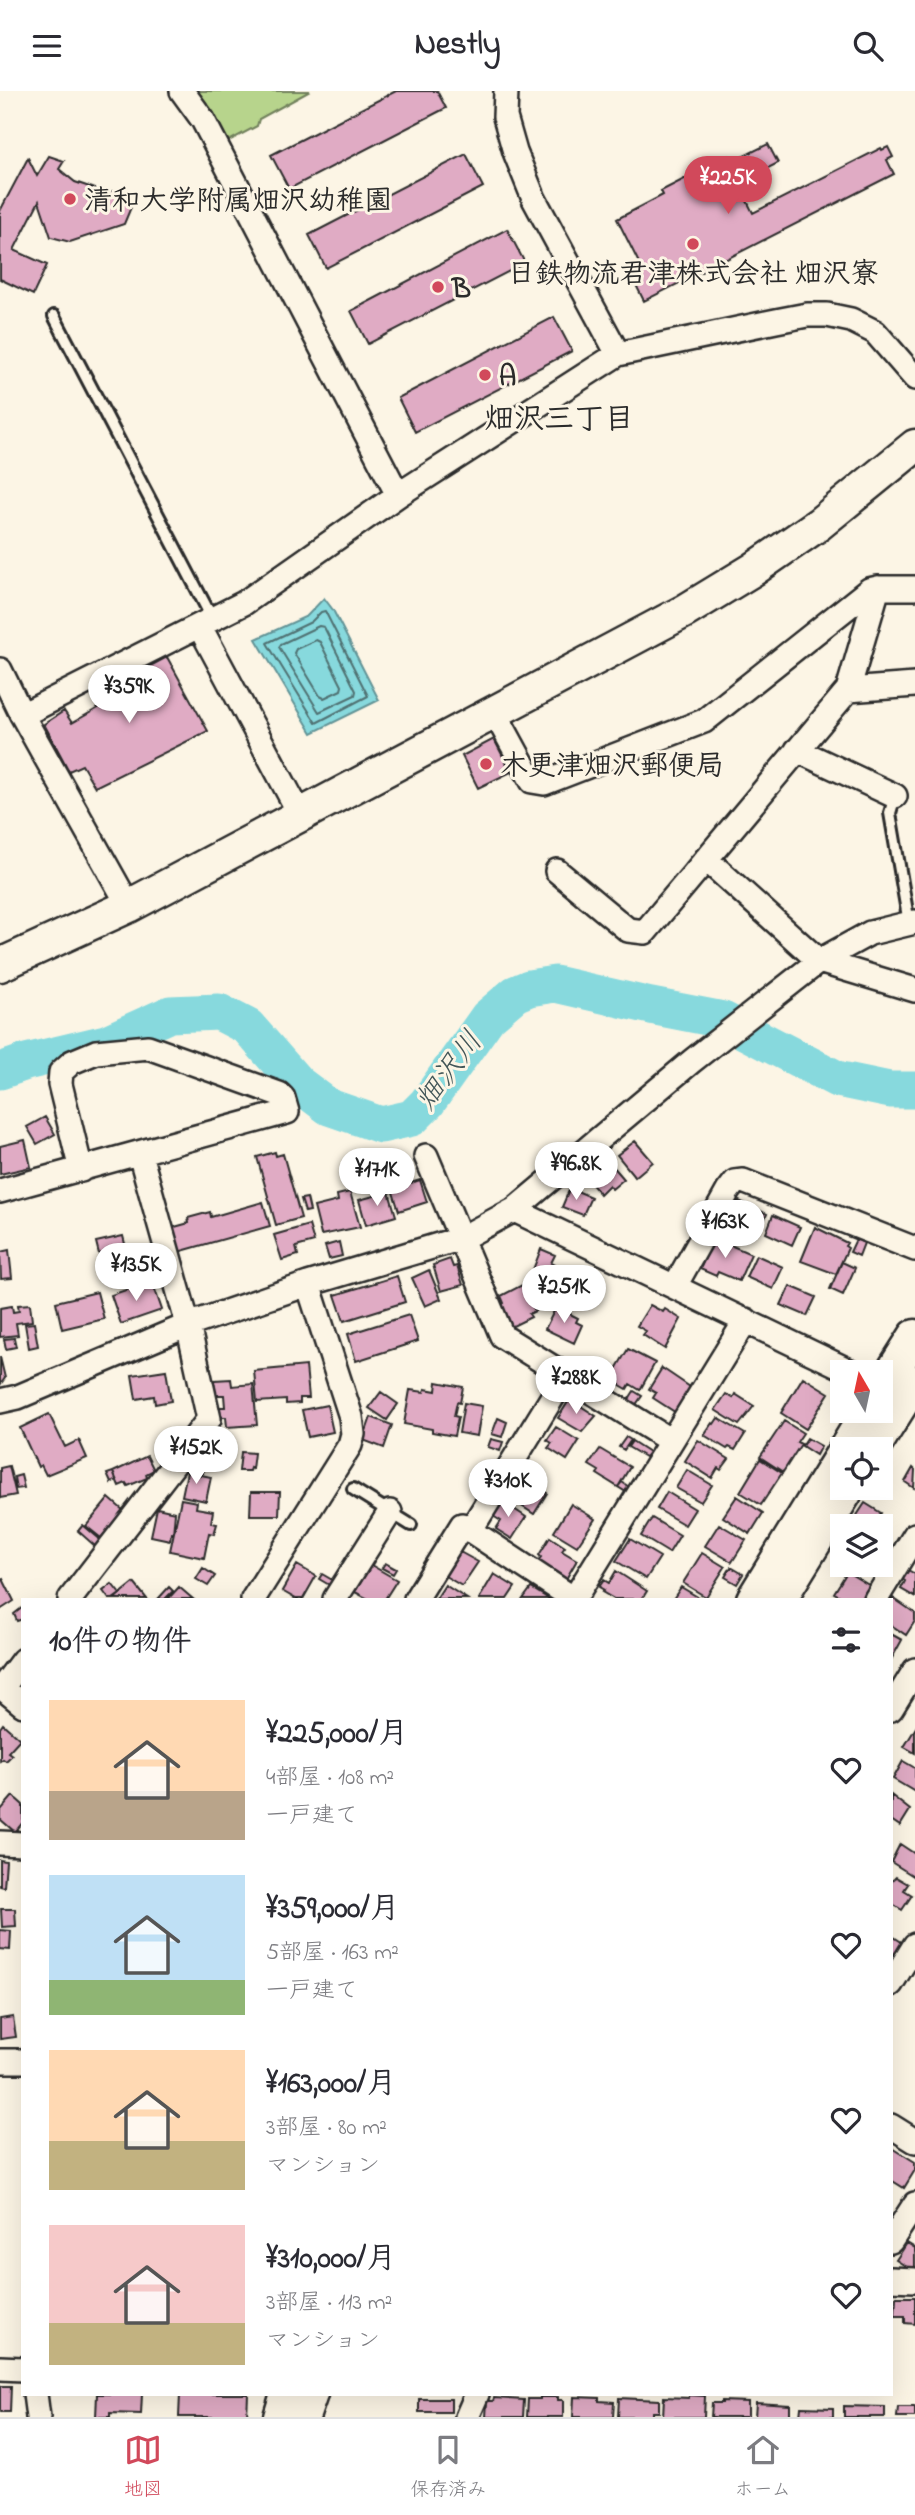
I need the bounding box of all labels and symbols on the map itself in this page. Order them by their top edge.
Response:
pin: ¥225K [679,157,777,216]
place label: 清和大学附属畑沢幼稚園 [84,182,392,223]
marker: 清和大学附属畑沢幼稚園 [62,191,78,207]
marker: 日鉄物流君津株式会社 畑沢寮 [685,236,701,252]
place label: 日鉄物流君津株式会社 畑沢寮 [507,255,879,296]
place label: B [450,270,471,311]
marker: B [430,279,446,295]
place label: A [499,358,516,399]
marker: A [477,367,493,383]
district label: 畑沢三丁目 [484,399,634,443]
pin: ¥359K [80,665,178,725]
place label: 木更津畑沢郵便局 [500,747,724,788]
marker: 木更津畑沢郵便局 [478,756,494,772]
water label: 畑沢川 [406,1023,495,1121]
pin: ¥96.8K [519,1143,633,1202]
pin: ¥171K [328,1149,426,1208]
pin: ¥163K [676,1201,774,1260]
pin: ¥135K [87,1243,185,1303]
pin: ¥251K [515,1265,613,1325]
pin: ¥288K [527,1357,625,1416]
north arrow [830,1360,892,1423]
pin: ¥152K [147,1427,245,1486]
pin: ¥310K [459,1459,557,1519]

